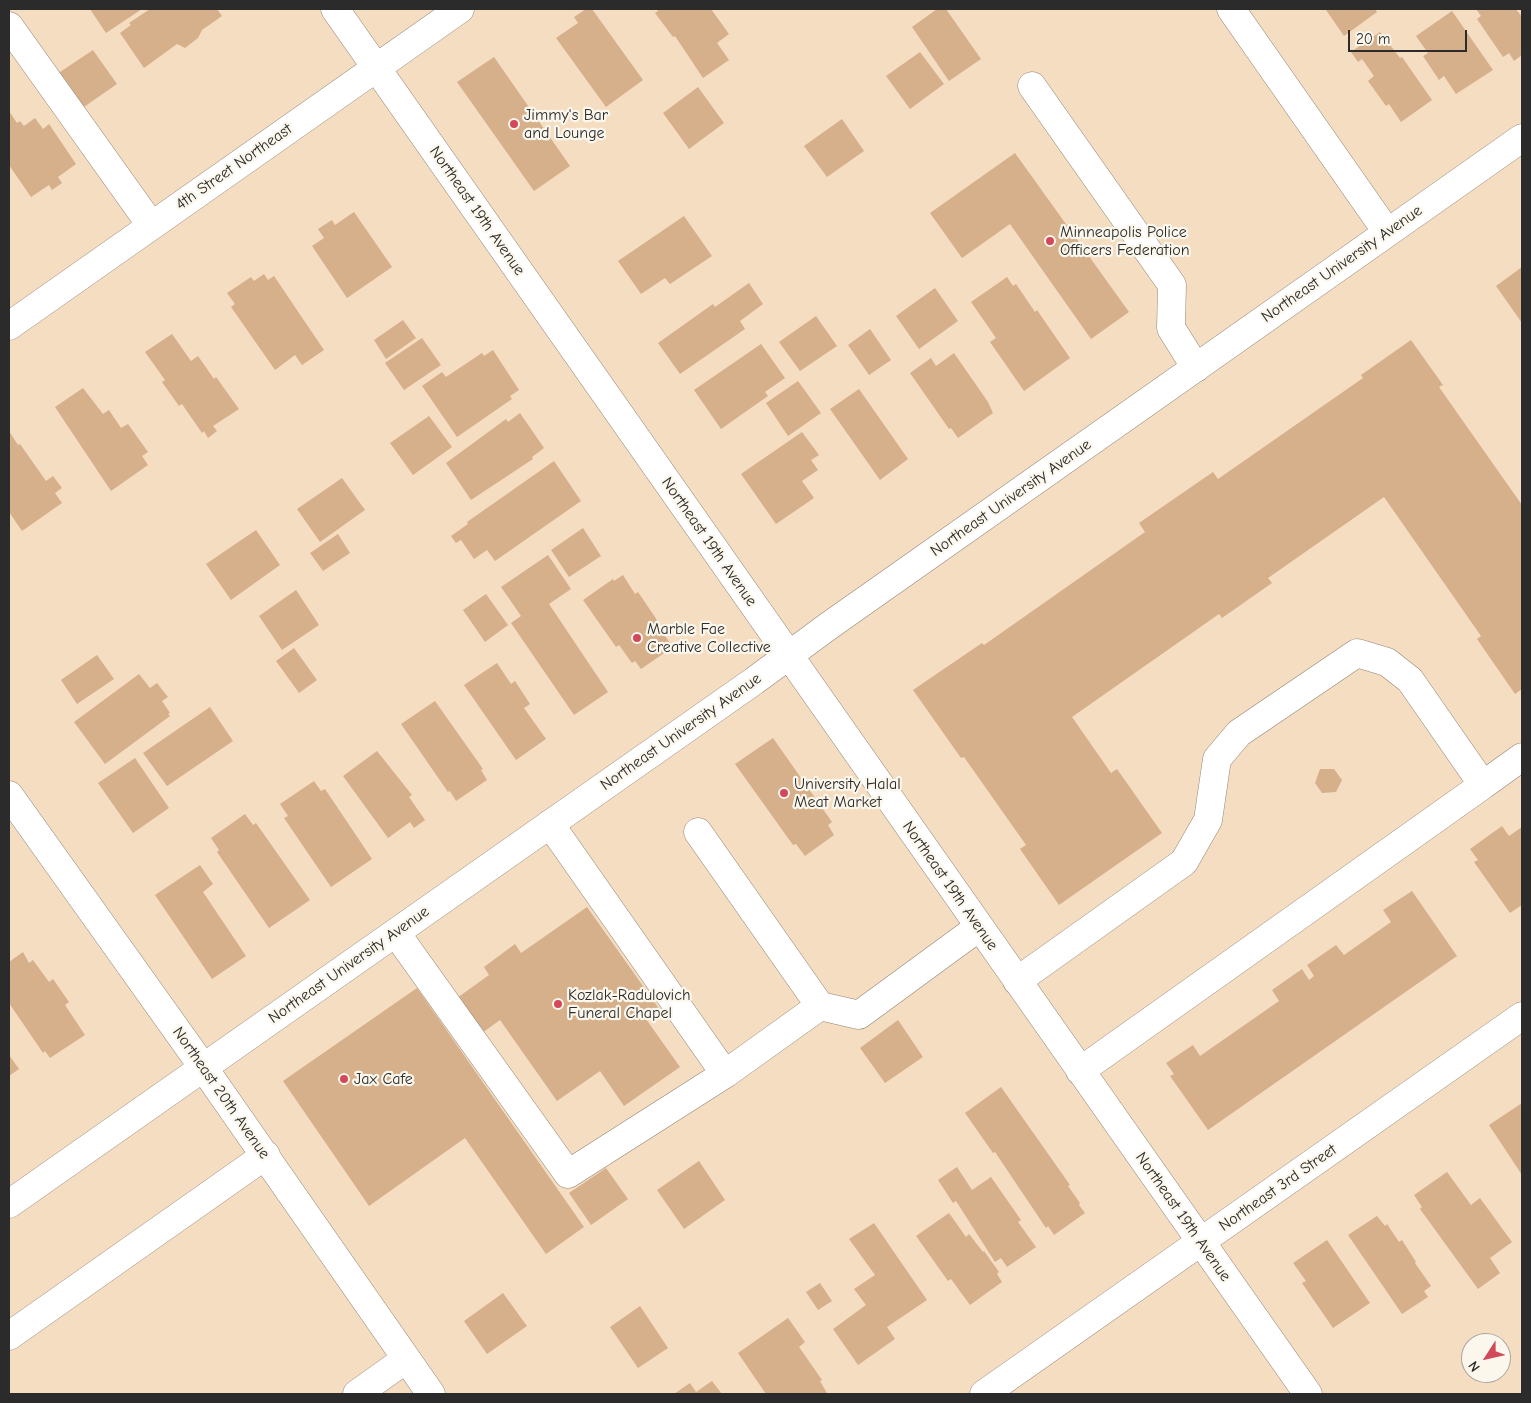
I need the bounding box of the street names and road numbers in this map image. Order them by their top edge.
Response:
street label: 4th Street Northeast [172,120,296,214]
street label: Northeast 19th Avenue [425,143,529,279]
street label: Northeast University Avenue [1258,201,1426,327]
street label: Northeast University Avenue [927,435,1095,561]
street label: Northeast 19th Avenue [657,474,761,610]
street label: Northeast University Avenue [597,669,765,795]
street label: Northeast 19th Avenue [898,818,1002,954]
street label: Northeast University Avenue [265,902,433,1028]
street label: Northeast 20th Avenue [168,1023,274,1163]
street label: Northeast 3rd Street [1215,1140,1341,1236]
street label: Northeast 19th Avenue [1131,1149,1235,1285]

